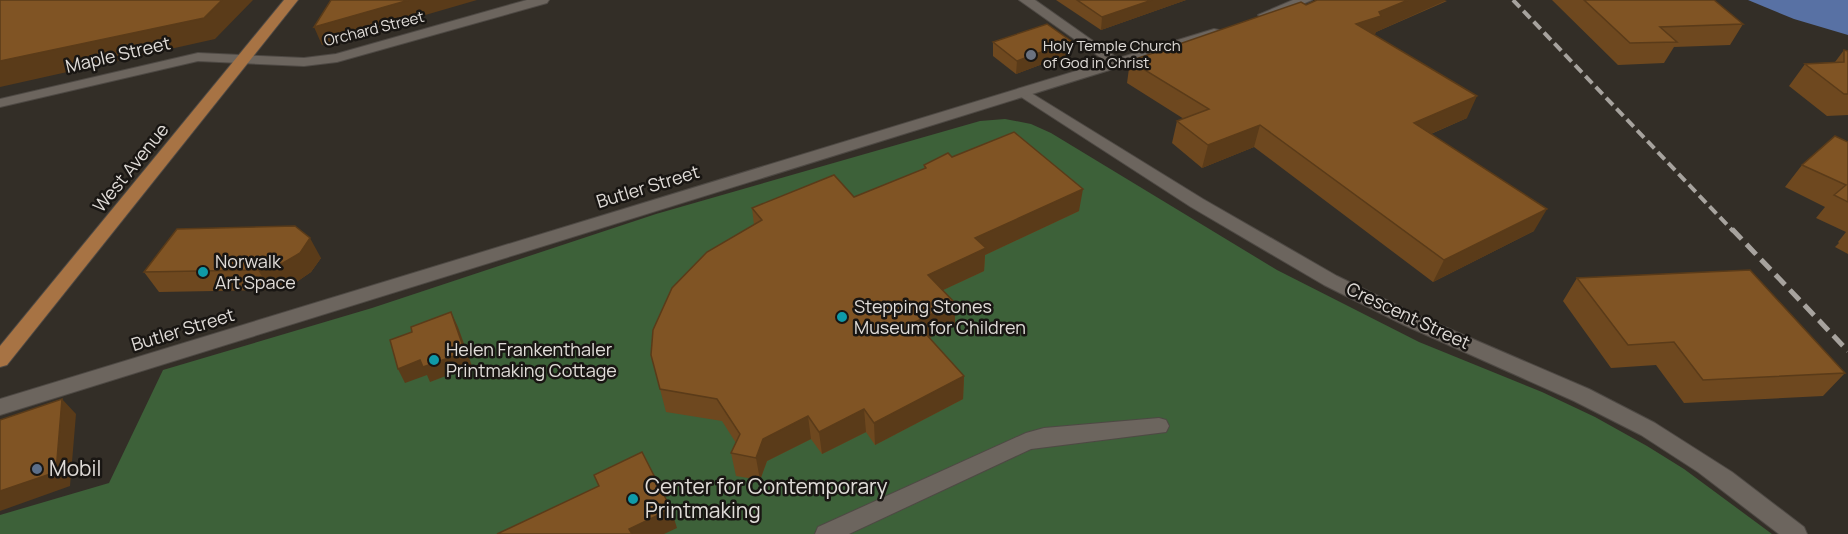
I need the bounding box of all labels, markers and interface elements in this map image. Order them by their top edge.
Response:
street label: Orchard Street [321,6,426,51]
street label: Maple Street [63,30,173,78]
place label: Holy Temple Church of God in Christ [1043,35,1181,73]
marker: Holy Temple Church of God in Christ [1024,48,1038,62]
street label: West Avenue [87,118,174,217]
street label: Butler Street [593,159,702,213]
place label: Norwalk Art Space [215,249,296,294]
marker: Norwalk Art Space [196,265,210,279]
street label: Crescent Street [1343,276,1474,354]
place label: Stepping Stones Museum for Children [854,294,1026,339]
street label: Butler Street [128,302,237,356]
marker: Stepping Stones Museum for Children [835,310,849,324]
place label: Helen Frankenthaler Printmaking Cottage [446,337,617,382]
marker: Helen Frankenthaler Printmaking Cottage [427,353,441,367]
place label: Mobil [49,454,101,482]
marker: Mobil [30,462,44,476]
place label: Center for Contemporary Printmaking [645,472,888,524]
marker: Center for Contemporary Printmaking [626,492,640,506]

